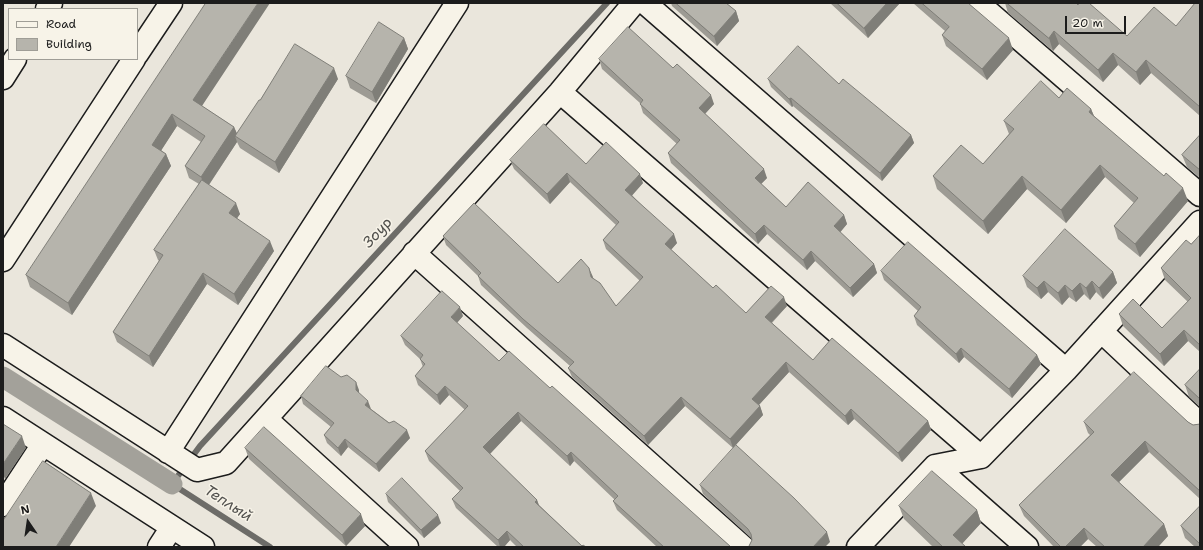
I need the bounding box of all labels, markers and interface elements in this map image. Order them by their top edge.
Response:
legend [8,8,138,60]
scale bar [1067,8,1128,34]
text: 20 m [1072,15,1103,31]
text: Road [46,16,76,32]
text: Building [46,36,92,52]
water label: Зоур [359,214,397,252]
water label: Теплый [201,482,255,526]
north arrow [8,502,48,542]
text: N [19,502,31,518]

